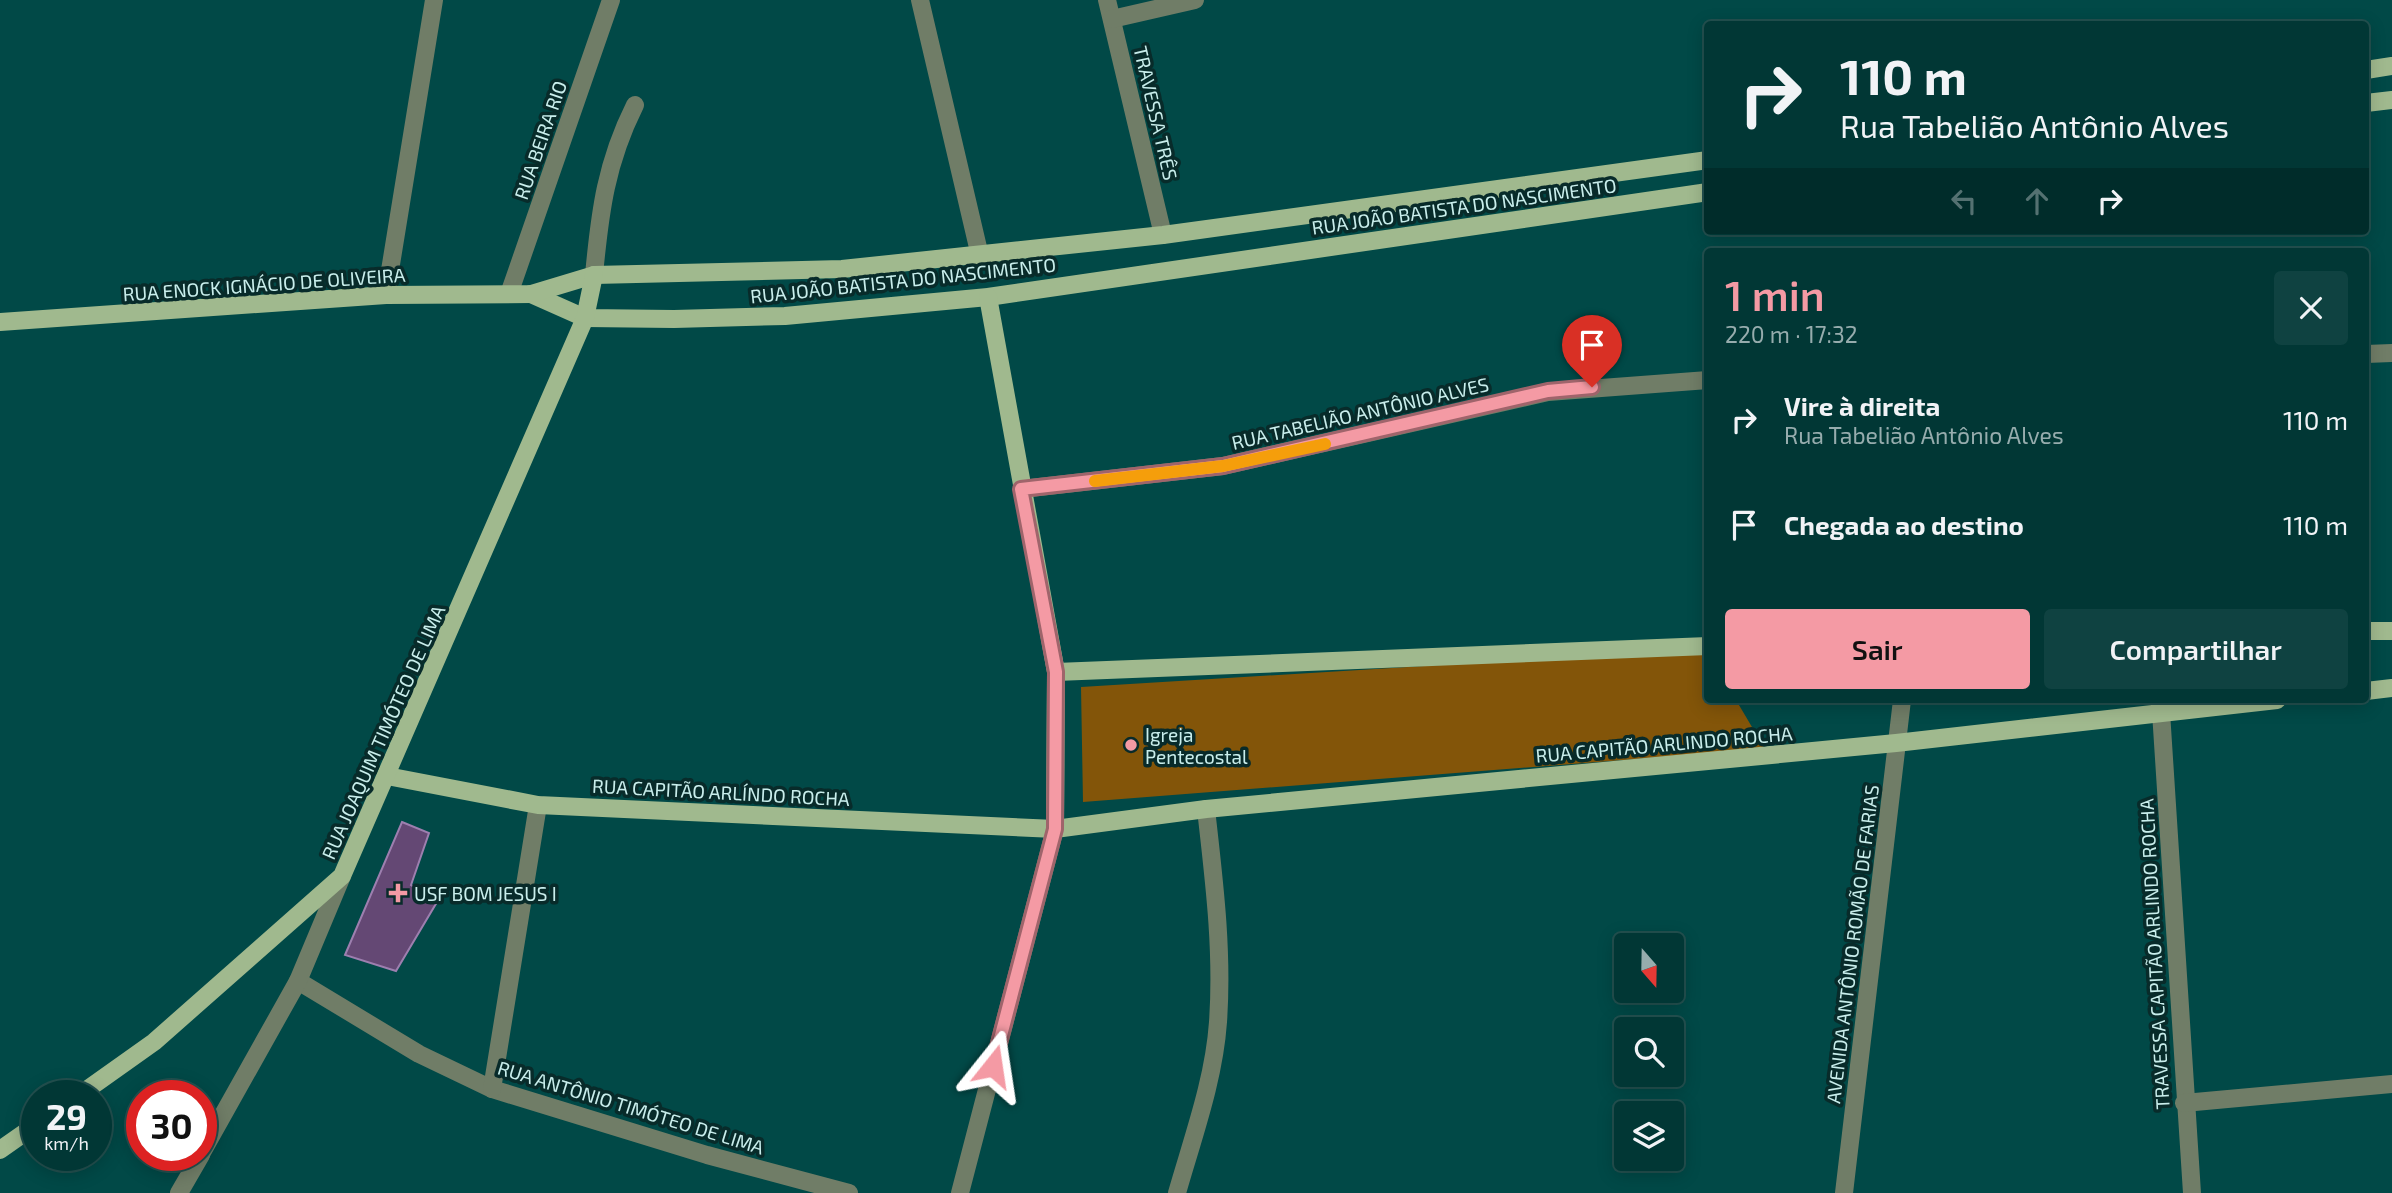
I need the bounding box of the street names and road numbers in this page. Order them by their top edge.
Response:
street label: TRAVESSA TRÊS [1129,44,1183,182]
street label: RUA BEIRA RIO [509,78,571,202]
street label: RUA JOÃO BATISTA DO NASCIMENTO [1310,173,1618,239]
street label: RUA JOÃO BATISTA DO NASCIMENTO [749,252,1057,308]
street label: RUA ENOCK IGNÁCIO DE OLIVEIRA [122,263,406,305]
street label: RUA TABELIÃO ANTÔNIO ALVES [1229,372,1491,454]
street label: RUA JOAQUIM TIMÓTEO DE LIMA [316,601,450,863]
street label: RUA CAPITÃO ARLINDO ROCHA [1535,721,1794,767]
street label: RUA CAPITÃO ARLÍNDO ROCHA [592,774,851,810]
street label: AVENIDA ANTÔNIO ROMÃO DE FARIAS [1821,783,1883,1105]
street label: TRAVESSA CAPITÃO ARLINDO ROCHA [2134,798,2174,1110]
street label: RUA ANTÔNIO TIMÓTEO DE LIMA [495,1055,767,1159]

